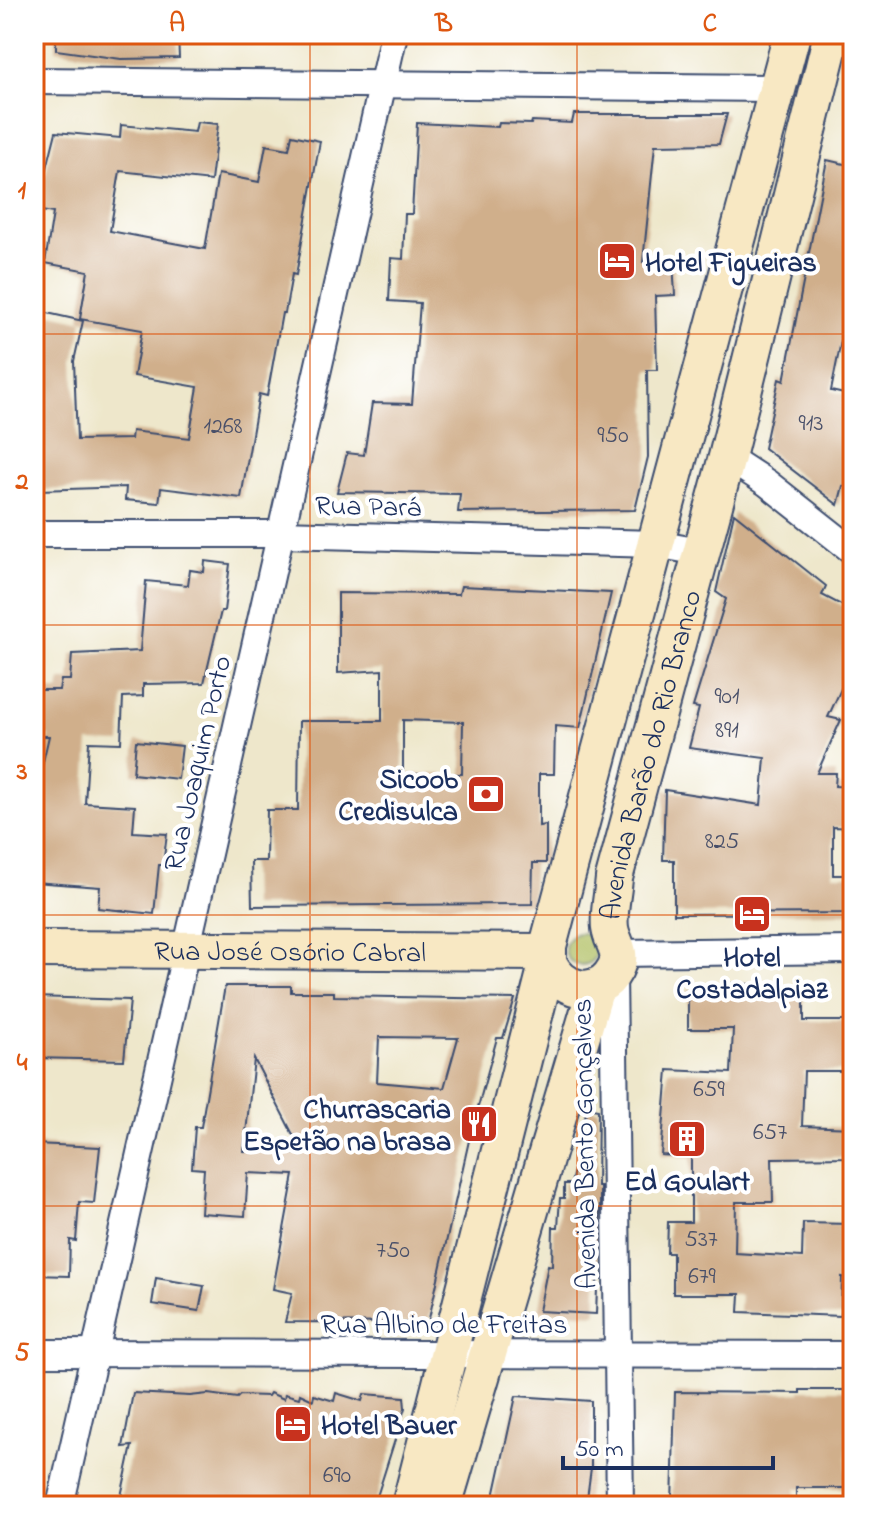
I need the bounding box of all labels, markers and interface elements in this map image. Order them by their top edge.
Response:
text: A [169,6,185,44]
text: B [434,6,453,44]
text: C [703,6,717,44]
text: 1 [18,173,27,211]
hotel icon: Hotel Figueiras [596,240,638,282]
place label: Hotel Figueiras [645,244,817,286]
house number: 913 [799,407,823,442]
house number: 1268 [203,410,243,445]
house number: 950 [597,419,629,454]
text: 2 [15,464,29,502]
street label: Rua Pará [315,487,421,530]
street label: Avenida Barão do Rio Branco [592,586,714,922]
street label: Rua Joaquim Porto [155,652,244,876]
house number: 901 [714,680,740,715]
house number: 891 [715,714,739,749]
text: 3 [16,754,28,792]
place label: Sicoob Credisulca [338,761,458,834]
bank icon: Sicoob Credisulca [465,773,507,815]
house number: 825 [705,825,740,860]
hotel icon: Hotel Costadalpiaz [731,893,773,935]
street label: Rua José Osório Cabral [154,933,426,975]
place label: Hotel Costadalpiaz [676,939,829,1012]
street label: Avenida Bento Gonçalves [563,998,610,1290]
text: 4 [17,1045,28,1083]
house number: 659 [693,1073,726,1108]
place label: Churrascaria Espetão na brasa [243,1091,451,1164]
restaurant icon: Churrascaria Espetão na brasa [458,1103,500,1145]
house number: 657 [753,1116,787,1151]
building icon: Ed Goulart [666,1118,708,1160]
place label: Ed Goulart [624,1163,750,1204]
house number: 537 [684,1223,718,1258]
house number: 750 [376,1234,410,1269]
house number: 679 [688,1260,717,1295]
street label: Rua Albino de Freitas [321,1306,567,1347]
text: 5 [15,1335,30,1373]
hotel icon: Hotel Bauer [272,1403,314,1445]
place label: Hotel Bauer [321,1407,458,1448]
scale bar [563,1420,773,1470]
text: 50 m [575,1433,624,1468]
house number: 690 [323,1459,351,1494]

